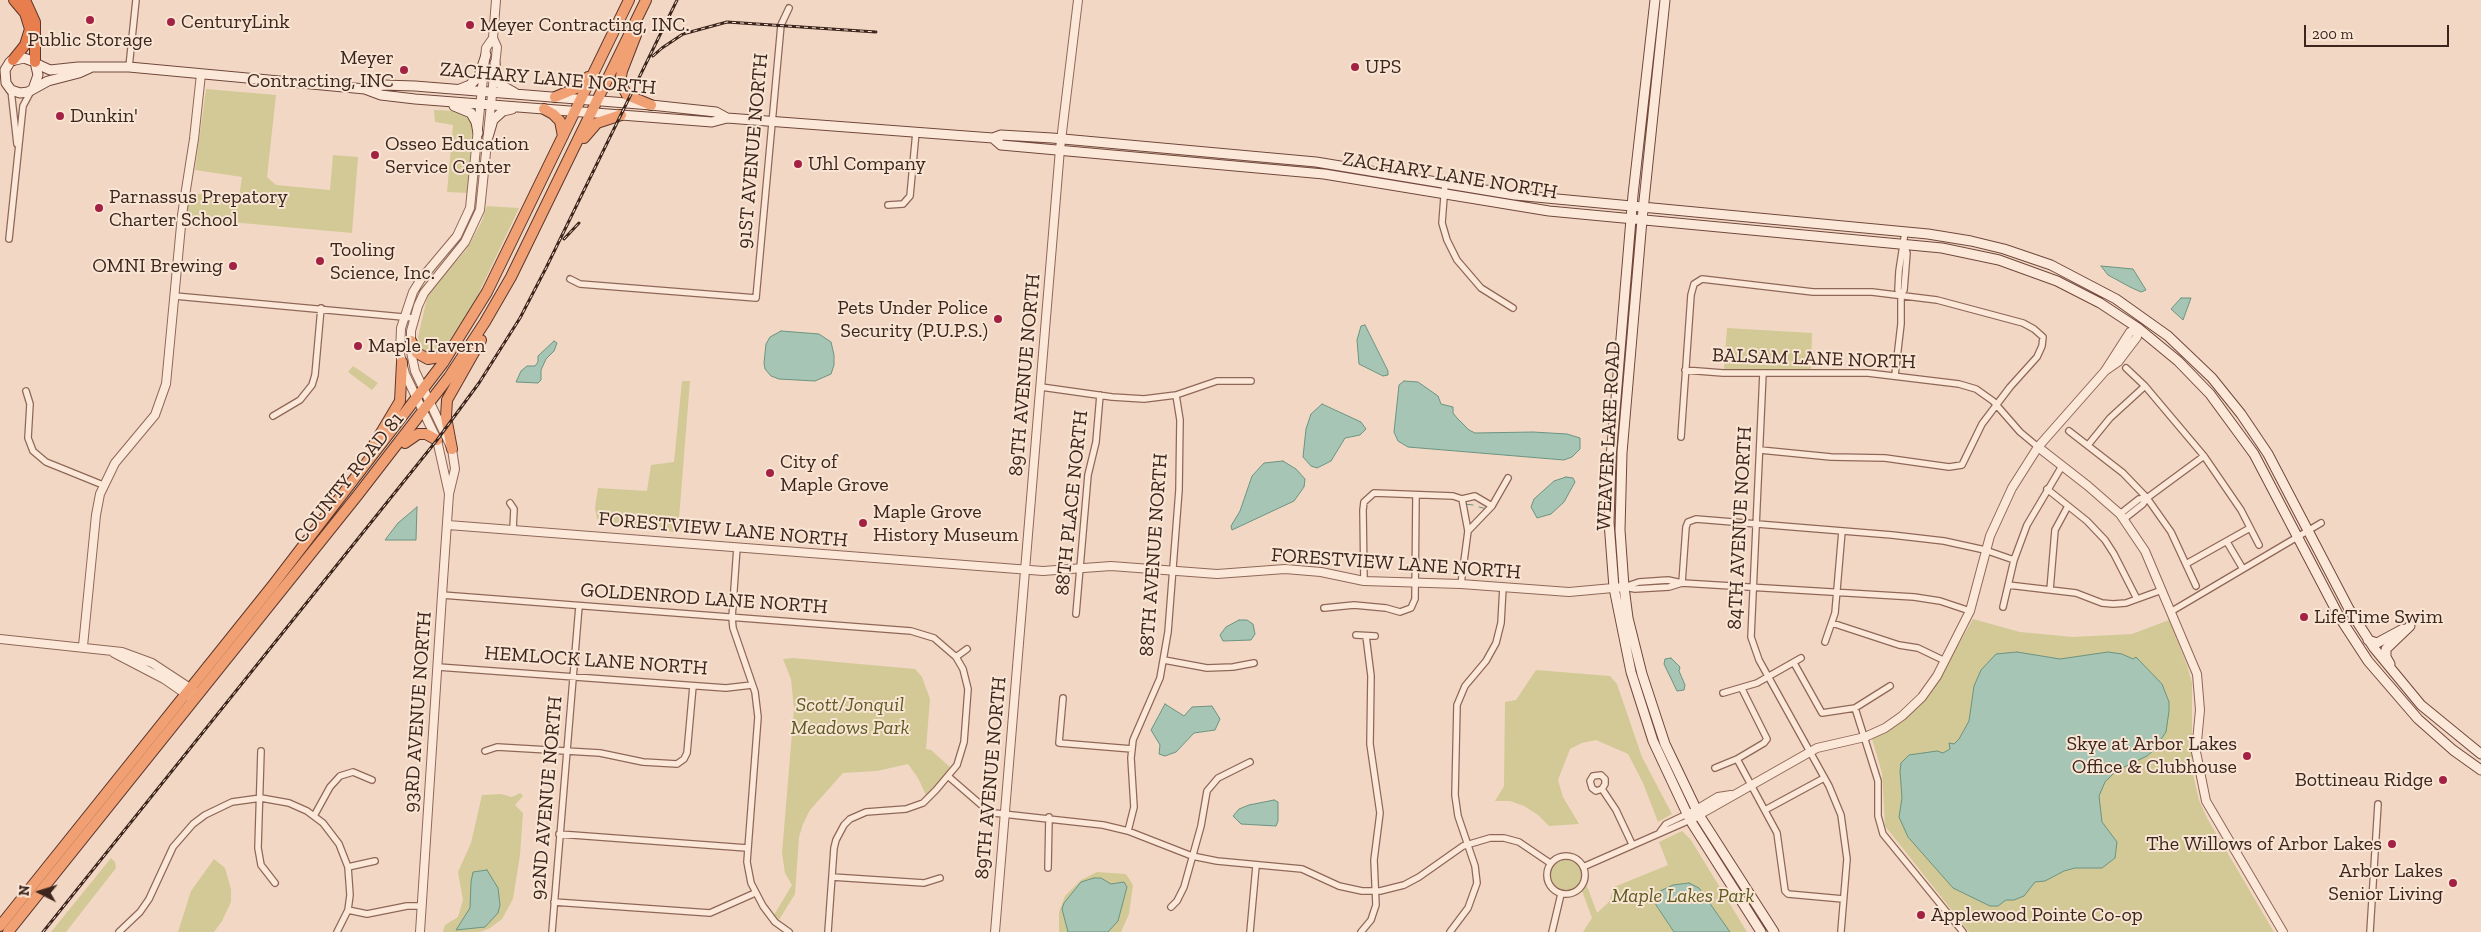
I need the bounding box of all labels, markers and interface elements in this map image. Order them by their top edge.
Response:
place label: CenturyLink [181,10,290,34]
place label: Meyer Contracting, INC. [480,13,690,37]
marker: Public Storage [84,14,96,26]
scale bar [2306,15,2451,47]
marker: CenturyLink [165,16,177,28]
marker: Meyer Contracting, INC. [464,19,476,31]
text: 200 m [2312,25,2353,43]
place label: Public Storage [28,28,152,52]
place label: Meyer Contracting, INC [247,46,394,93]
street label: 91ST AVENUE NORTH [732,52,774,250]
place label: UPS [1365,55,1401,79]
street label: ZACHARY LANE NORTH [439,58,657,100]
marker: UPS [1349,61,1361,73]
marker: Meyer Contracting, INC [398,64,410,76]
place label: Dunkin' [70,104,138,128]
marker: Dunkin' [54,110,66,122]
place label: Osseo Education Service Center [385,132,529,179]
street label: ZACHARY LANE NORTH [1341,147,1559,205]
marker: Osseo Education Service Center [369,149,381,161]
place label: Uhl Company [808,152,926,176]
marker: Uhl Company [792,158,804,170]
place label: Parnassus Prepatory Charter School [109,185,288,232]
marker: Parnassus Prepatory Charter School [93,202,105,214]
place label: Tooling Science, Inc. [330,238,435,285]
place label: OMNI Brewing [92,254,223,278]
marker: Tooling Science, Inc. [314,255,326,267]
marker: OMNI Brewing [227,260,239,272]
street label: 89TH AVENUE NORTH [1004,273,1046,477]
place label: Pets Under Police Security (P.U.P.S.) [837,296,988,343]
marker: Pets Under Police Security (P.U.P.S.) [992,313,1004,325]
place label: Maple Tavern [368,334,486,358]
marker: Maple Tavern [352,340,364,352]
street label: WEAVER LAKE ROAD [1592,341,1626,531]
street label: BALSAM LANE NORTH [1711,343,1917,375]
street label: COUNTY ROAD 81 [289,408,409,548]
street label: 88TH PLACE NORTH [1050,409,1094,597]
street label: 84TH AVENUE NORTH [1723,426,1757,630]
place label: City of Maple Grove [780,450,889,497]
street label: 88TH AVENUE NORTH [1135,452,1173,658]
marker: City of Maple Grove [764,467,776,479]
place label: Maple Grove History Museum [873,500,1018,547]
street label: FORESTVIEW LANE NORTH [597,507,849,553]
marker: Maple Grove History Museum [857,517,869,529]
street label: FORESTVIEW LANE NORTH [1270,543,1522,585]
street label: GOLDENROD LANE NORTH [579,578,829,620]
place label: LifeTime Swim [2314,605,2443,629]
street label: 93RD AVENUE NORTH [399,611,437,813]
marker: LifeTime Swim [2298,611,2310,623]
street label: HEMLOCK LANE NORTH [484,641,708,681]
street label: 89TH AVENUE NORTH [970,676,1012,880]
park label: Scott/Jonquil Meadows Park [791,693,909,740]
street label: 92ND AVENUE NORTH [526,695,568,901]
place label: Skye at Arbor Lakes Office & Clubhouse [2066,732,2237,779]
marker: Skye at Arbor Lakes Office & Clubhouse [2241,750,2253,762]
place label: Bottineau Ridge [2295,768,2433,792]
marker: Bottineau Ridge [2437,774,2449,786]
place label: The Willows of Arbor Lakes [2146,832,2382,856]
marker: The Willows of Arbor Lakes [2386,838,2398,850]
place label: Arbor Lakes Senior Living [2328,859,2443,906]
north arrow [15,867,65,917]
marker: Arbor Lakes Senior Living [2447,877,2459,889]
park label: Maple Lakes Park [1612,884,1754,908]
text: N [16,885,33,897]
place label: Applewood Pointe Co-op [1931,903,2143,927]
marker: Applewood Pointe Co-op [1915,909,1927,921]

